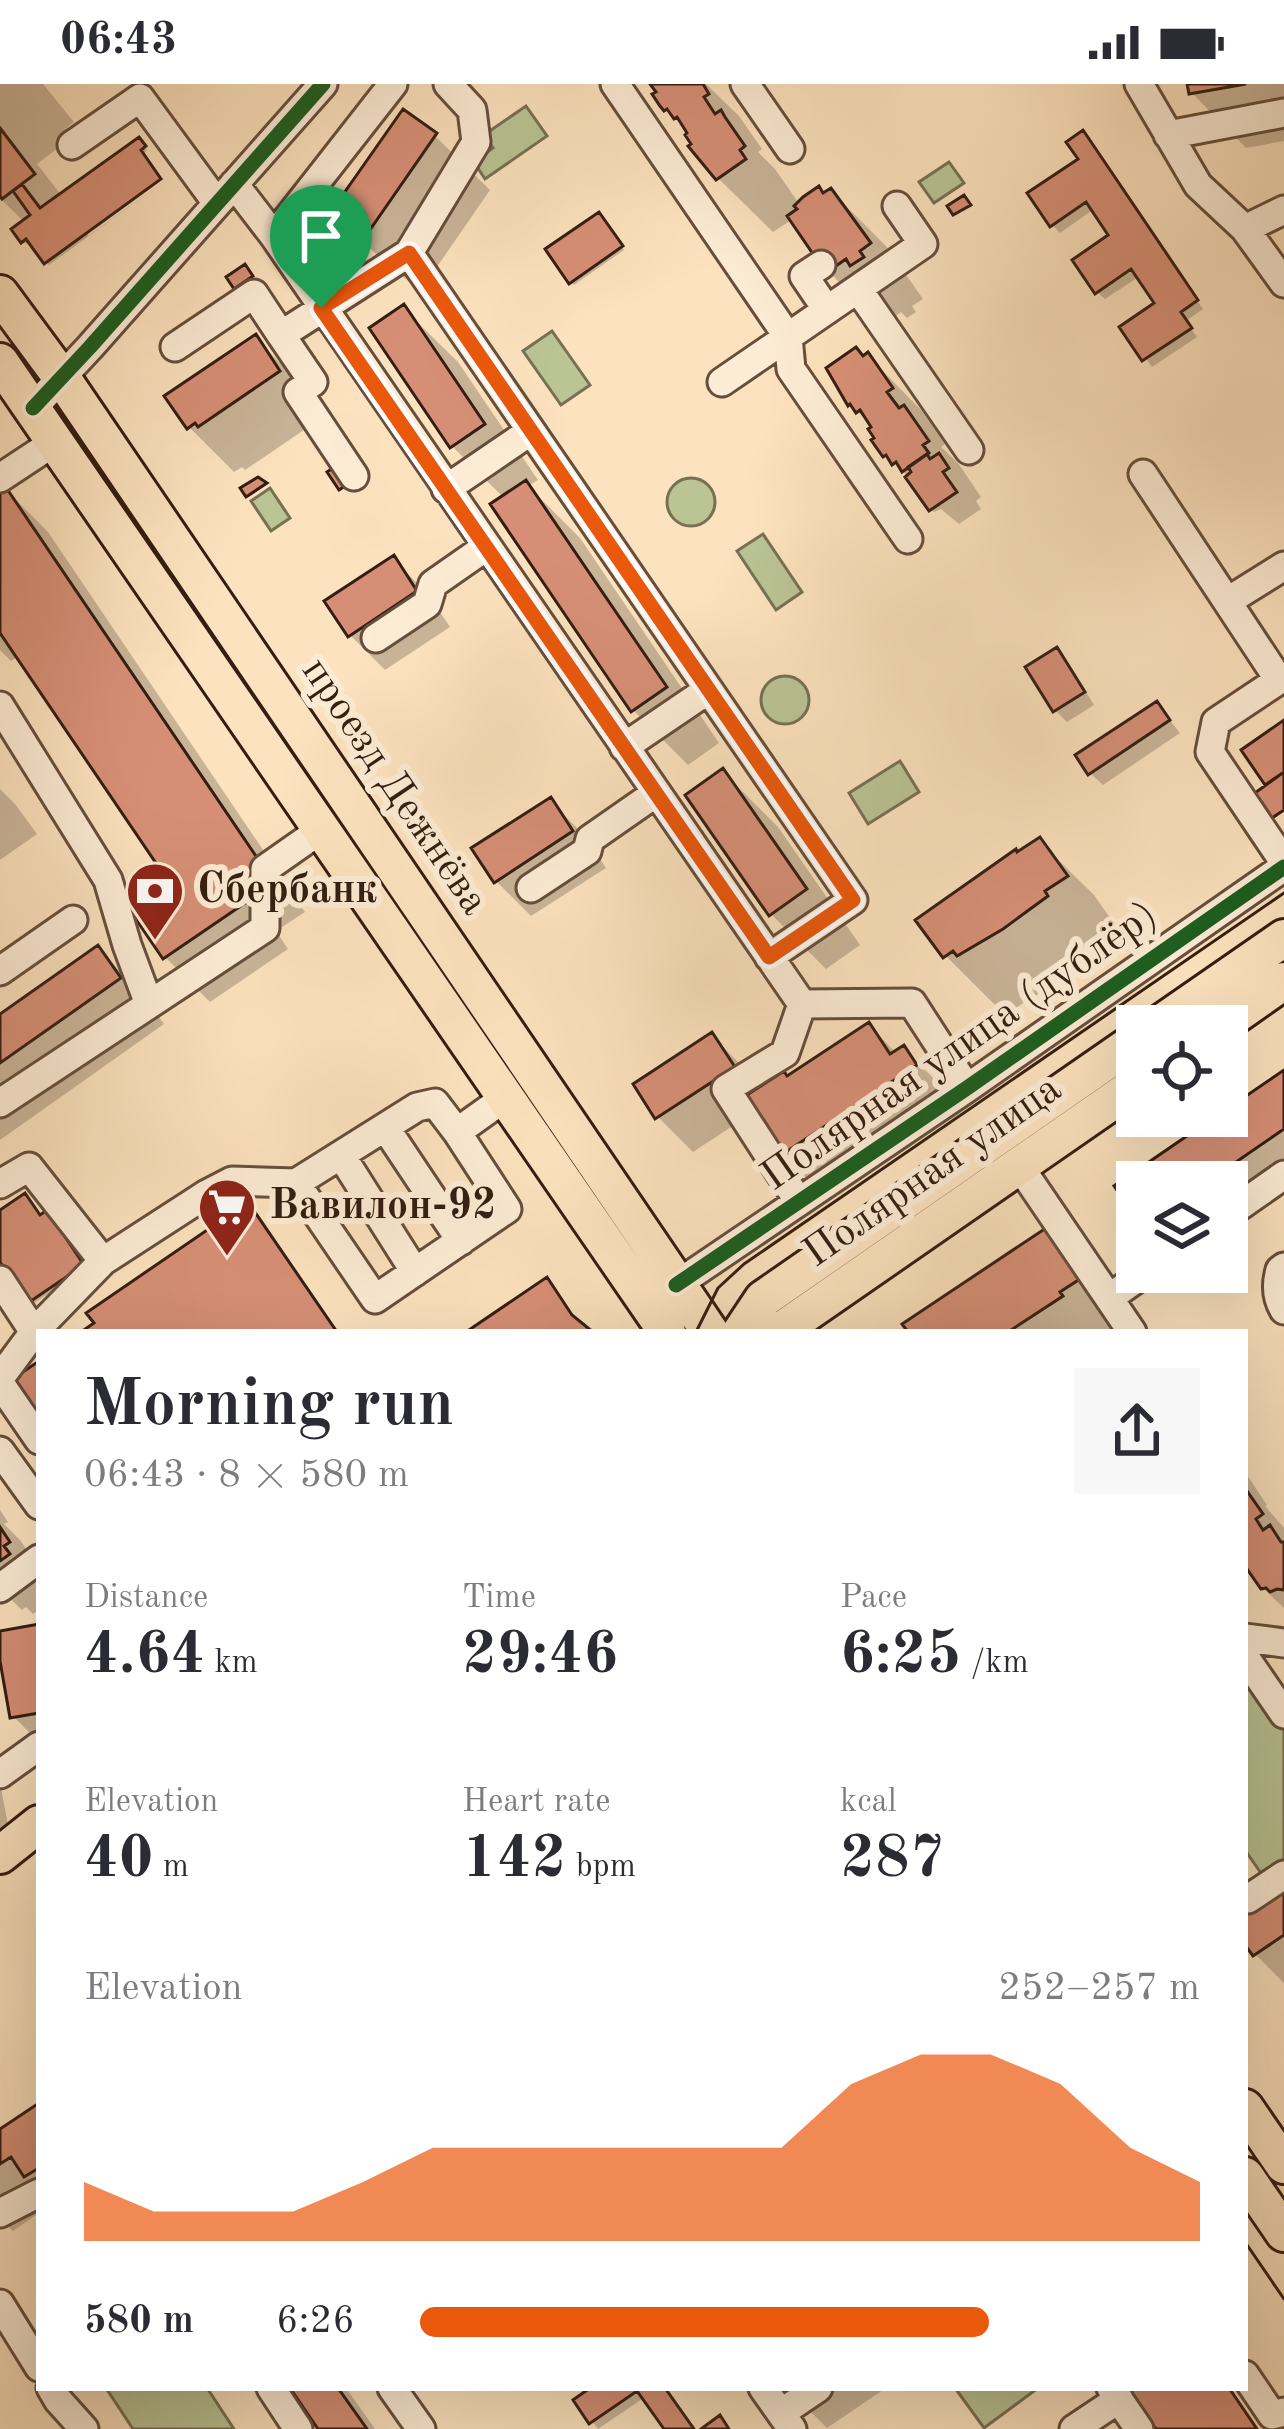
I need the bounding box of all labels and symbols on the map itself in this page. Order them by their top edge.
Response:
pin [270,185,372,308]
street label: проезд Дежнёва [293,651,495,923]
bank icon: Сбербанк [124,860,186,942]
place label: Сбербанк [197,869,377,912]
street label: Полярная улица (дублёр) [752,891,1168,1203]
street label: Полярная улица [794,1064,1072,1280]
supermarket icon: Вавилон-92 [196,1176,258,1258]
place label: Вавилон-92 [269,1186,496,1228]

